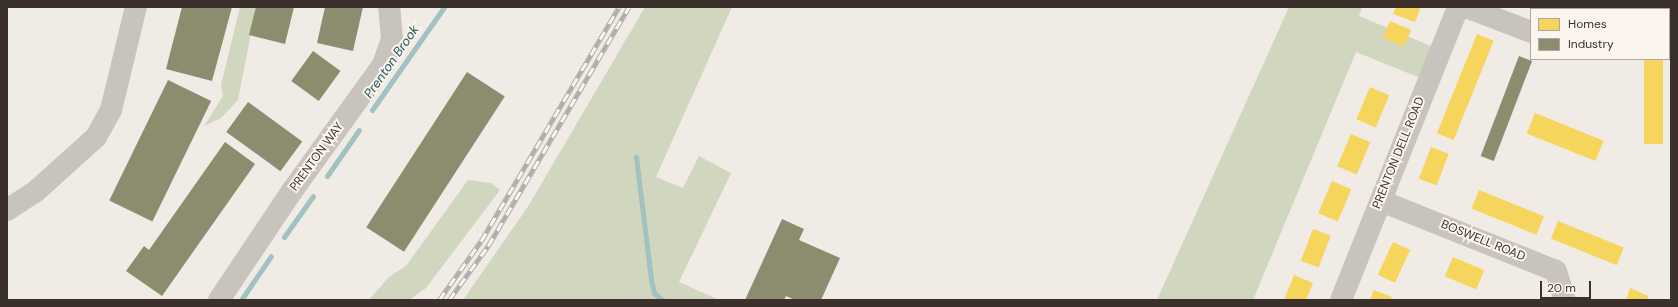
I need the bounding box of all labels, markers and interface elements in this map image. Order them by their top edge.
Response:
legend [1530,8,1670,60]
text: Homes [1568,16,1607,32]
water label: Prenton Brook [361,23,423,101]
text: Industry [1568,36,1614,52]
street label: PRENTON DELL ROAD [1370,95,1428,211]
street label: PRENTON WAY [287,120,347,194]
street label: BOSWELL ROAD [1439,218,1527,264]
scale bar [1542,273,1593,299]
text: 20 m [1547,280,1576,296]

